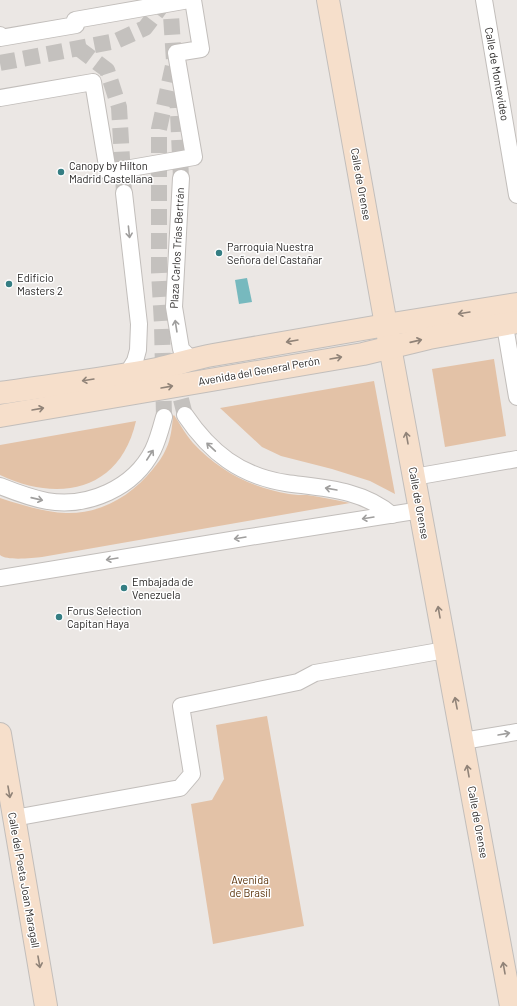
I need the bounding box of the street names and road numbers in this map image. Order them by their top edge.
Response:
street label: Calle de Montevideo [483,26,512,122]
street label: Calle de Orense [349,147,374,221]
street label: Plaza Carlos Trías Bertrán [167,187,186,309]
street label: Avenida del General Perón [197,353,321,388]
street label: Calle de Orense [407,466,432,540]
street label: Calle de Orense [466,785,491,859]
street label: Calle del Poeta Joan Maragall [6,811,43,949]

